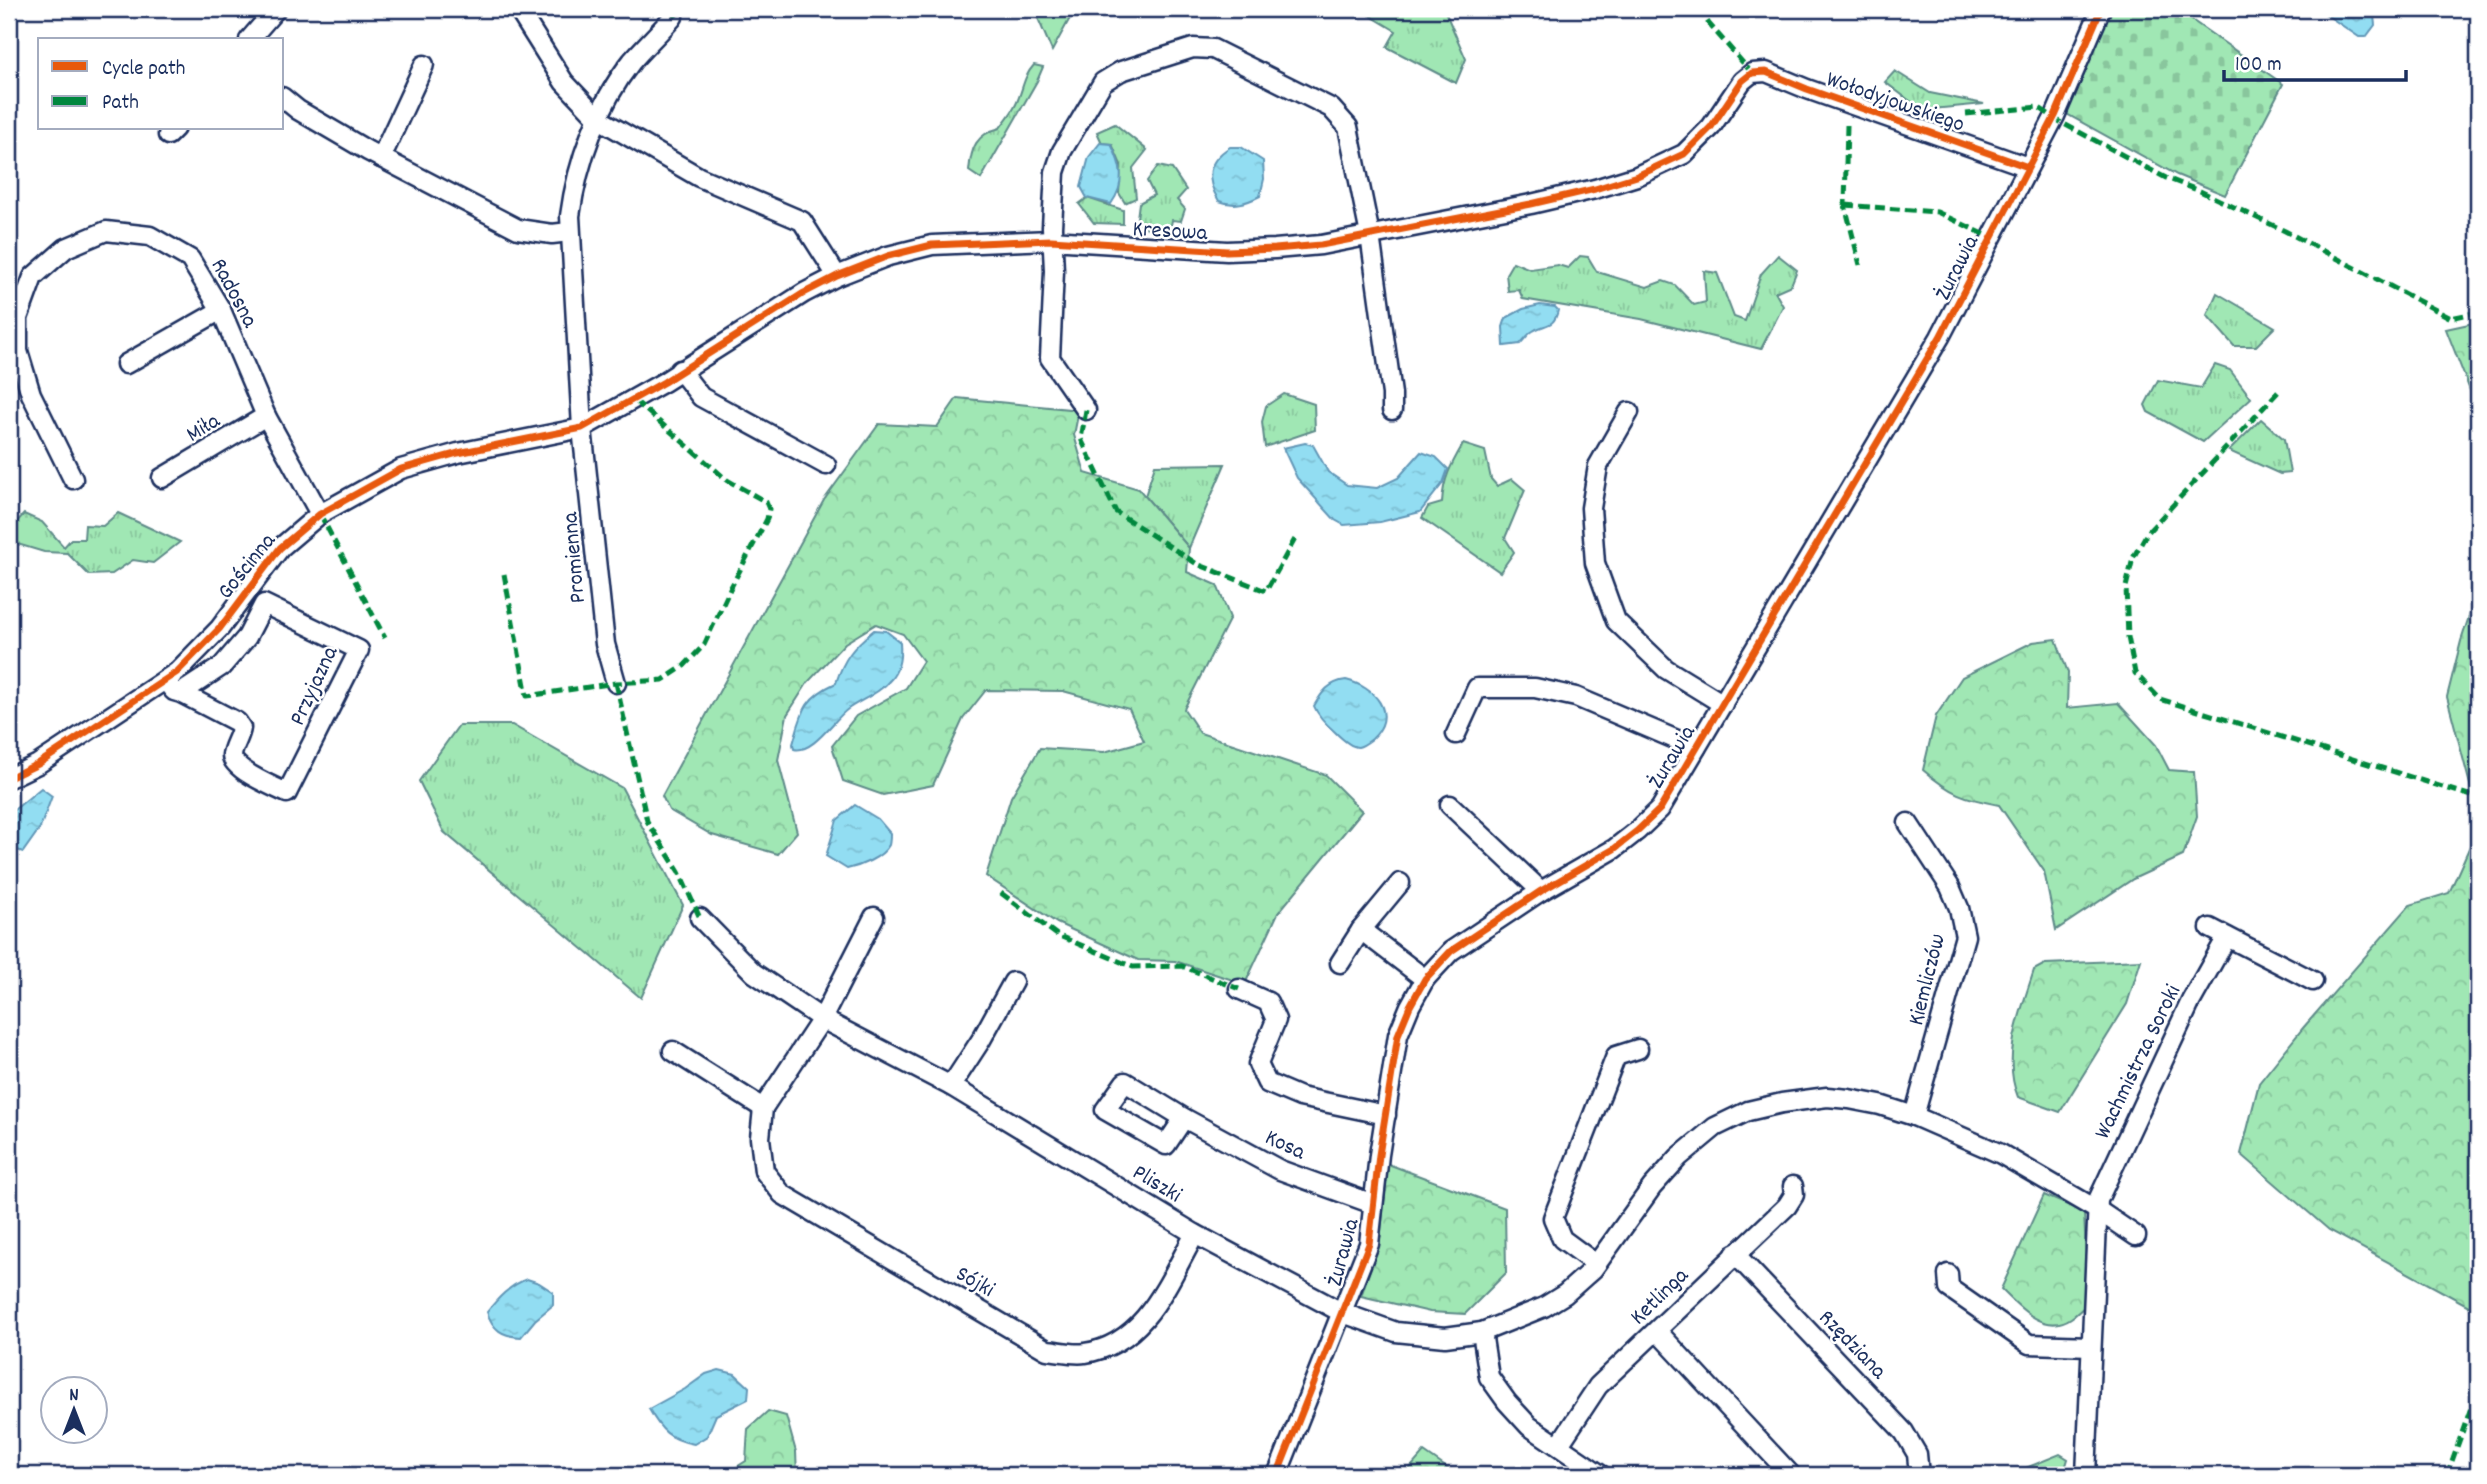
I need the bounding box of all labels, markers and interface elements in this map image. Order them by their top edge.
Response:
legend [38,38,284,130]
scale bar [2224,38,2406,82]
text: 100 m [2235,51,2282,81]
text: Cycle path [102,55,185,85]
street label: Wołodyjowskiego [1821,64,1969,142]
text: Path [102,89,139,119]
street label: Kresowa [1132,214,1209,251]
street label: Żurawia [1928,229,1989,307]
street label: Radosna [201,253,265,335]
street label: Miła [181,405,228,452]
street label: Promienna [555,510,596,605]
street label: Gościnna [211,526,286,608]
street label: Przyjazna [282,640,348,732]
street label: Żurawia [1641,719,1706,796]
street label: Kiemliczów [1901,931,1956,1029]
street label: Wachmistrza Soroki [2087,980,2191,1145]
street label: Kosa [1259,1122,1311,1170]
street label: Pliszki [1125,1157,1187,1213]
street label: Żurawia [1319,1214,1370,1291]
street label: Sójki [949,1259,1000,1307]
street label: Ketlinga [1624,1260,1698,1334]
street label: Rzędziana [1810,1303,1894,1389]
north arrow [38,1376,108,1446]
text: N [69,1383,79,1410]

